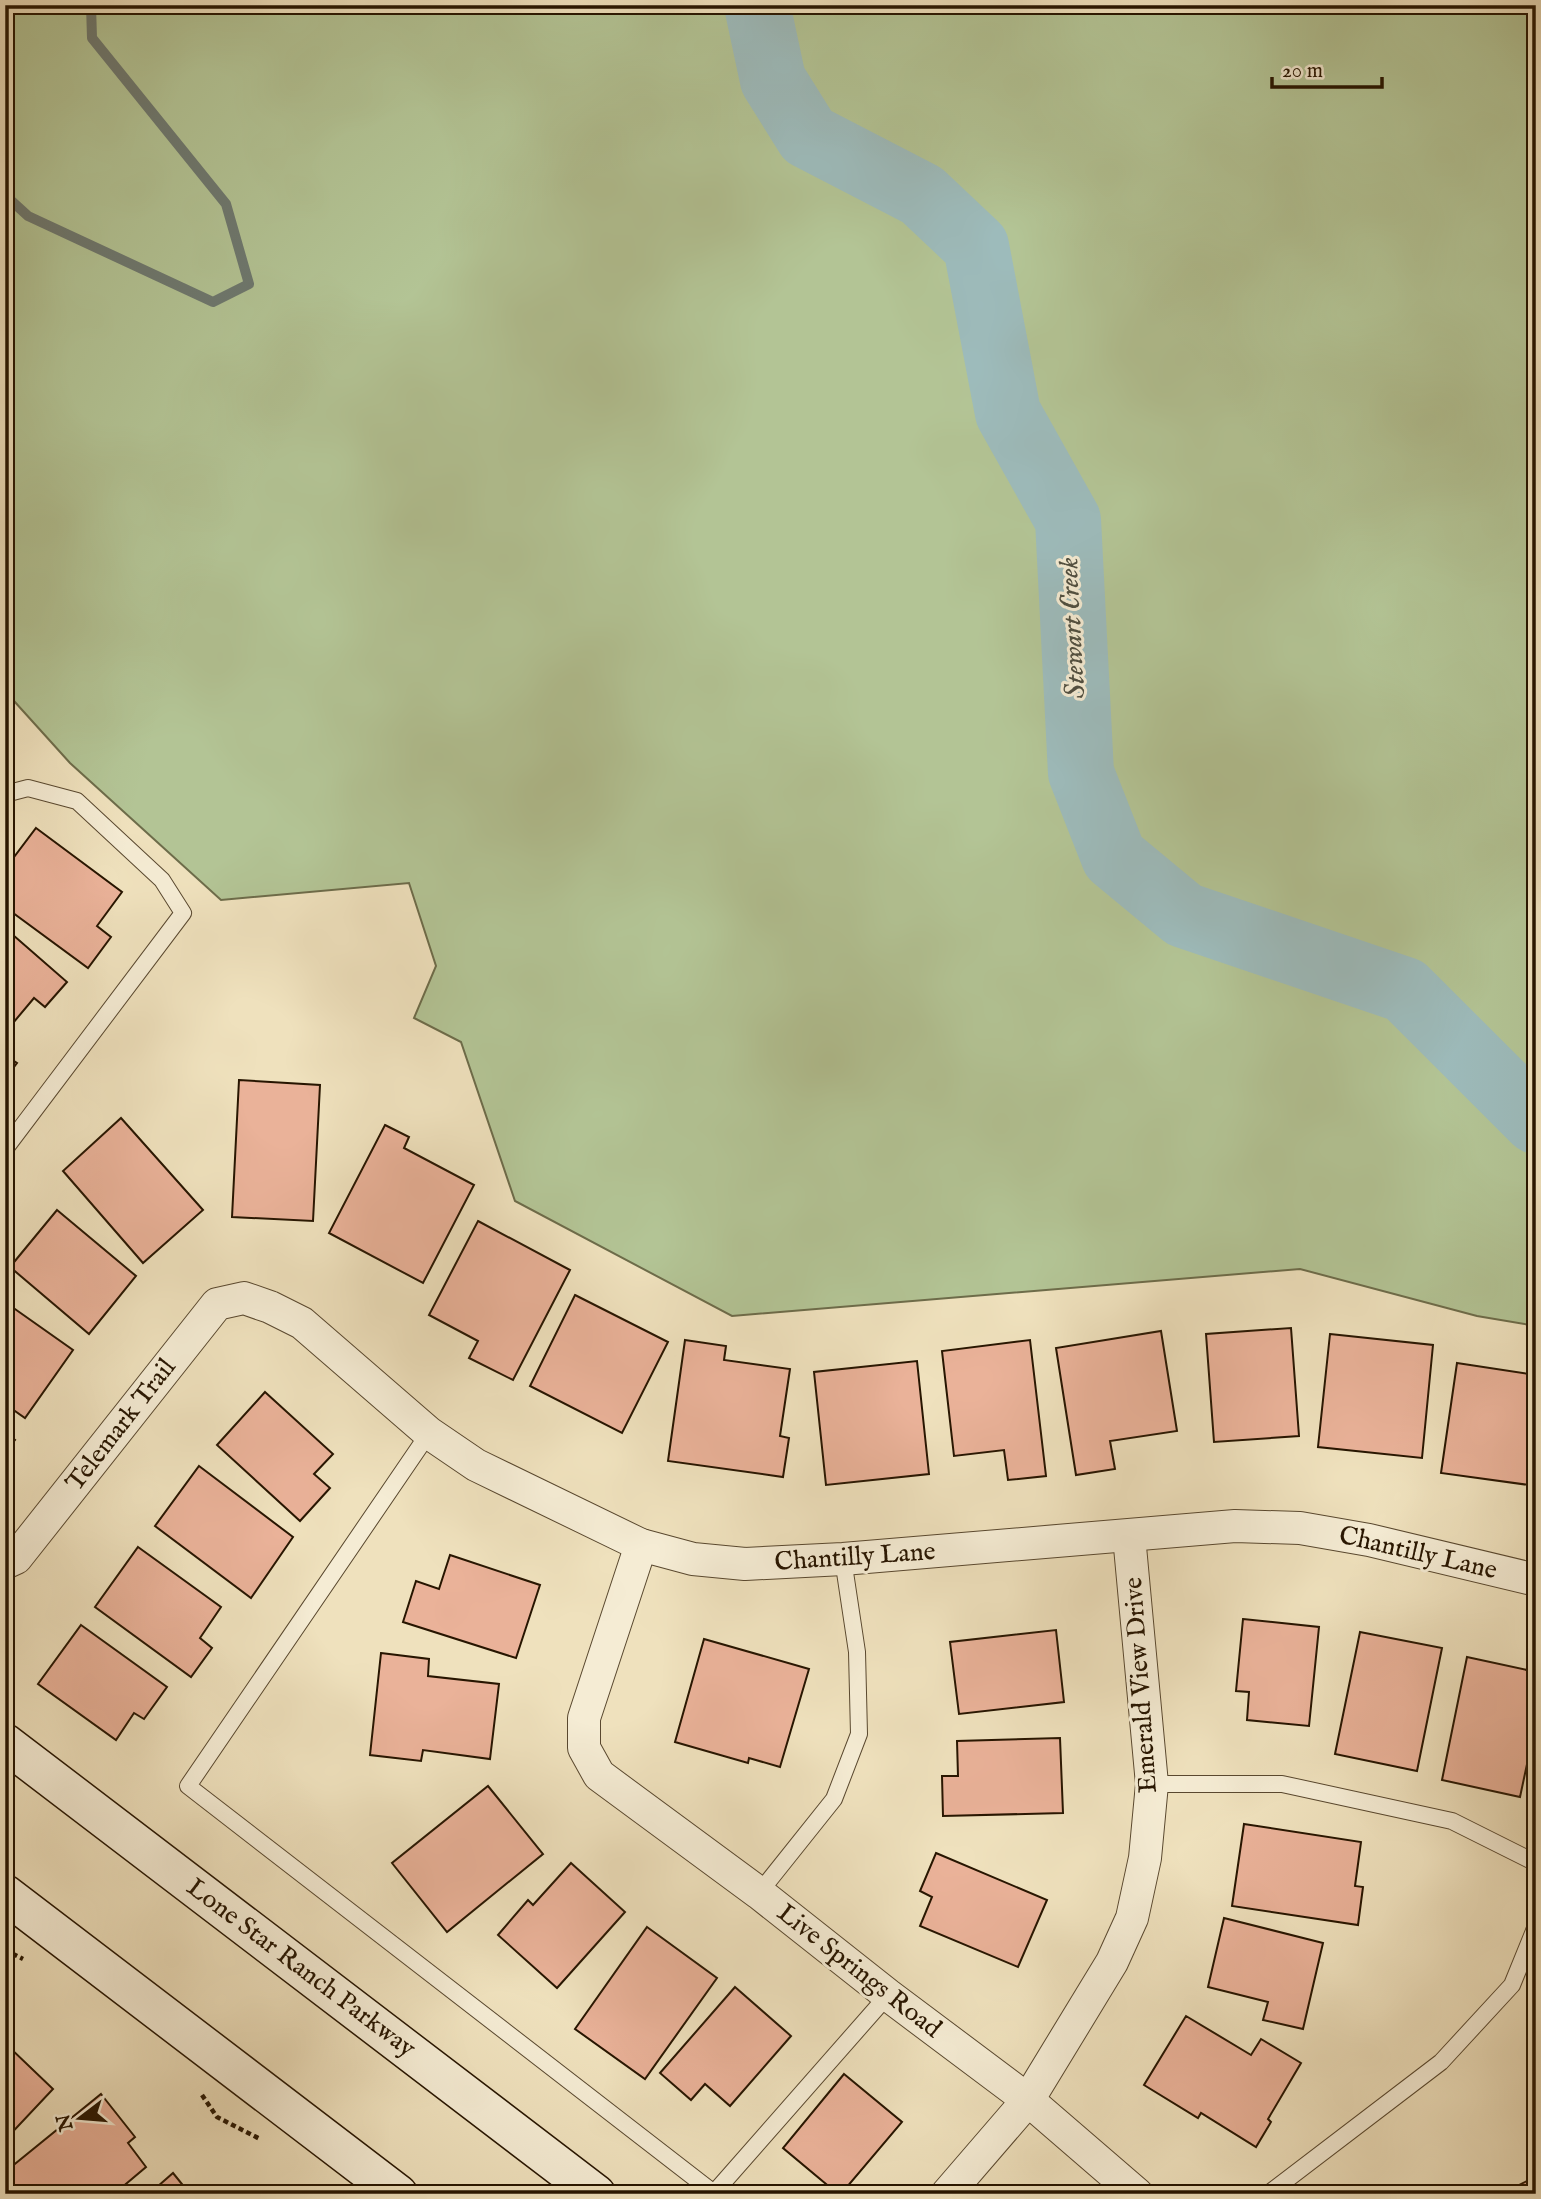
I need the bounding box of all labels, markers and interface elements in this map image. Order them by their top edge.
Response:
scale bar [1272,46,1382,90]
text: 20 m [1282,58,1323,85]
water label: Stewart Creek [1052,557,1094,699]
street label: Telemark Trail [59,1351,184,1498]
street label: Chantilly Lane [1336,1519,1500,1587]
street label: Chantilly Lane [773,1535,937,1579]
street label: Emerald View Drive [1117,1576,1165,1794]
street label: Lone Star Ranch Parkway [180,1871,422,2065]
street label: Live Springs Road [770,1897,948,2046]
north arrow [46,2084,116,2154]
text: N [52,2110,80,2134]

